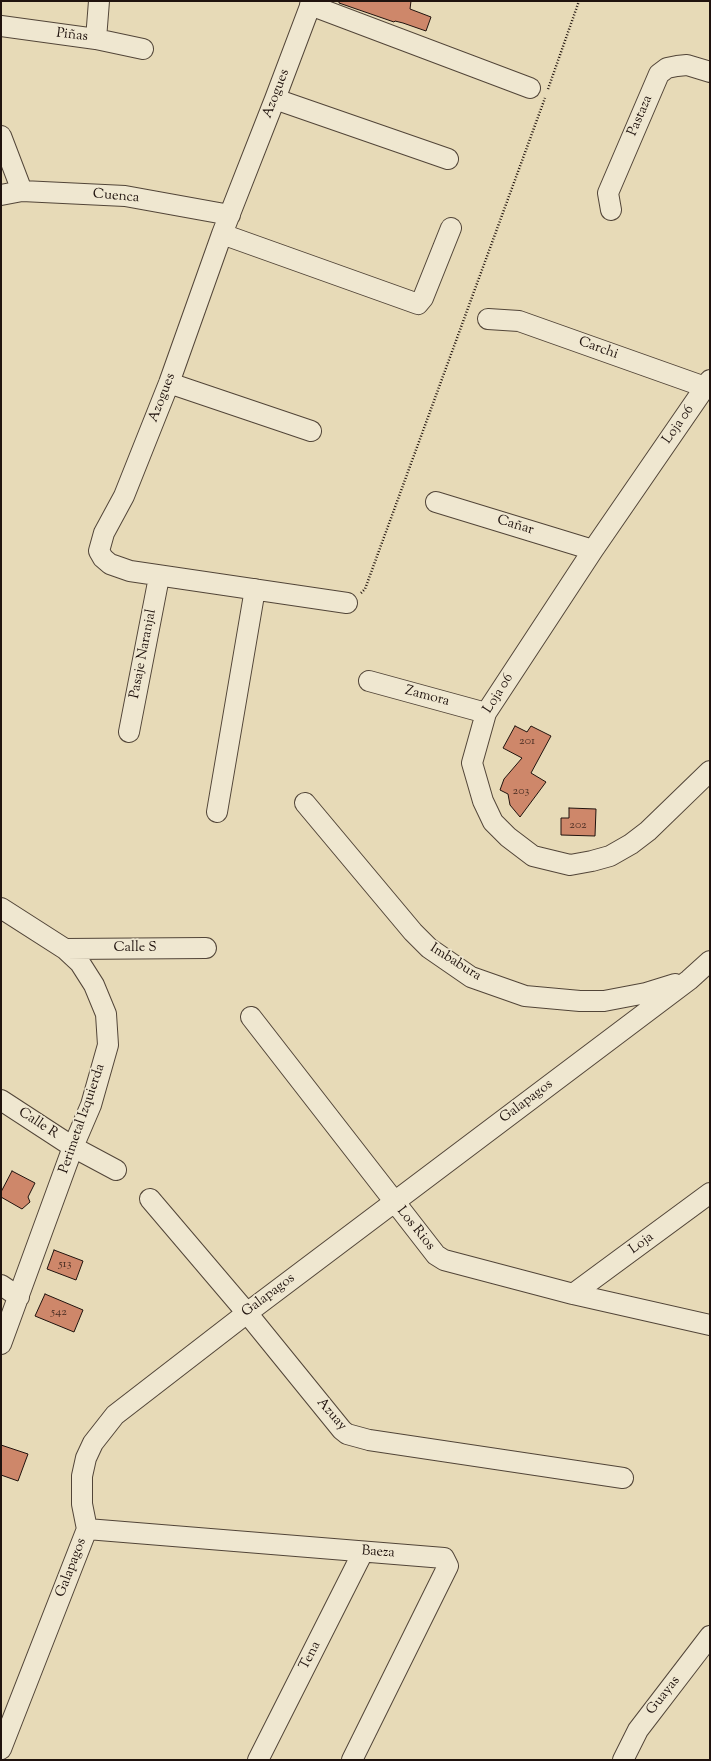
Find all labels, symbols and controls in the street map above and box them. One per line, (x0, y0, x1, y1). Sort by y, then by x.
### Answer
street label: Piñas (55, 26, 89, 46)
street label: Azogues (260, 67, 294, 121)
street label: Pastaza (625, 93, 657, 139)
street label: Cuenca (92, 187, 140, 207)
street label: Carchi (576, 334, 620, 364)
street label: Azogues (146, 371, 180, 425)
street label: Loja 06 (660, 402, 698, 448)
street label: Cañar (495, 513, 535, 539)
street label: Pasaje Naranjal (127, 608, 161, 700)
street label: Loja 06 (480, 671, 518, 717)
street label: Zamora (403, 683, 451, 711)
house number: 201 (519, 735, 535, 749)
house number: 203 (513, 785, 529, 799)
house number: 202 (569, 819, 587, 833)
street label: Calle S (113, 941, 157, 957)
street label: Imbabura (426, 941, 484, 985)
street label: Perimetal Izquierda (56, 1062, 110, 1176)
street label: Galapagos (497, 1077, 557, 1127)
street label: Calle R (15, 1105, 61, 1143)
street label: Los Rios (392, 1204, 438, 1254)
street label: Loja (626, 1229, 658, 1259)
house number: 513 (58, 1258, 72, 1272)
street label: Galapagos (239, 1271, 299, 1321)
house number: 542 (51, 1306, 67, 1320)
street label: Azuay (312, 1395, 350, 1435)
street label: Galapagos (53, 1536, 91, 1600)
street label: Baeza (361, 1543, 395, 1563)
street label: Tena (297, 1639, 325, 1673)
street label: Guayas (644, 1673, 684, 1719)

